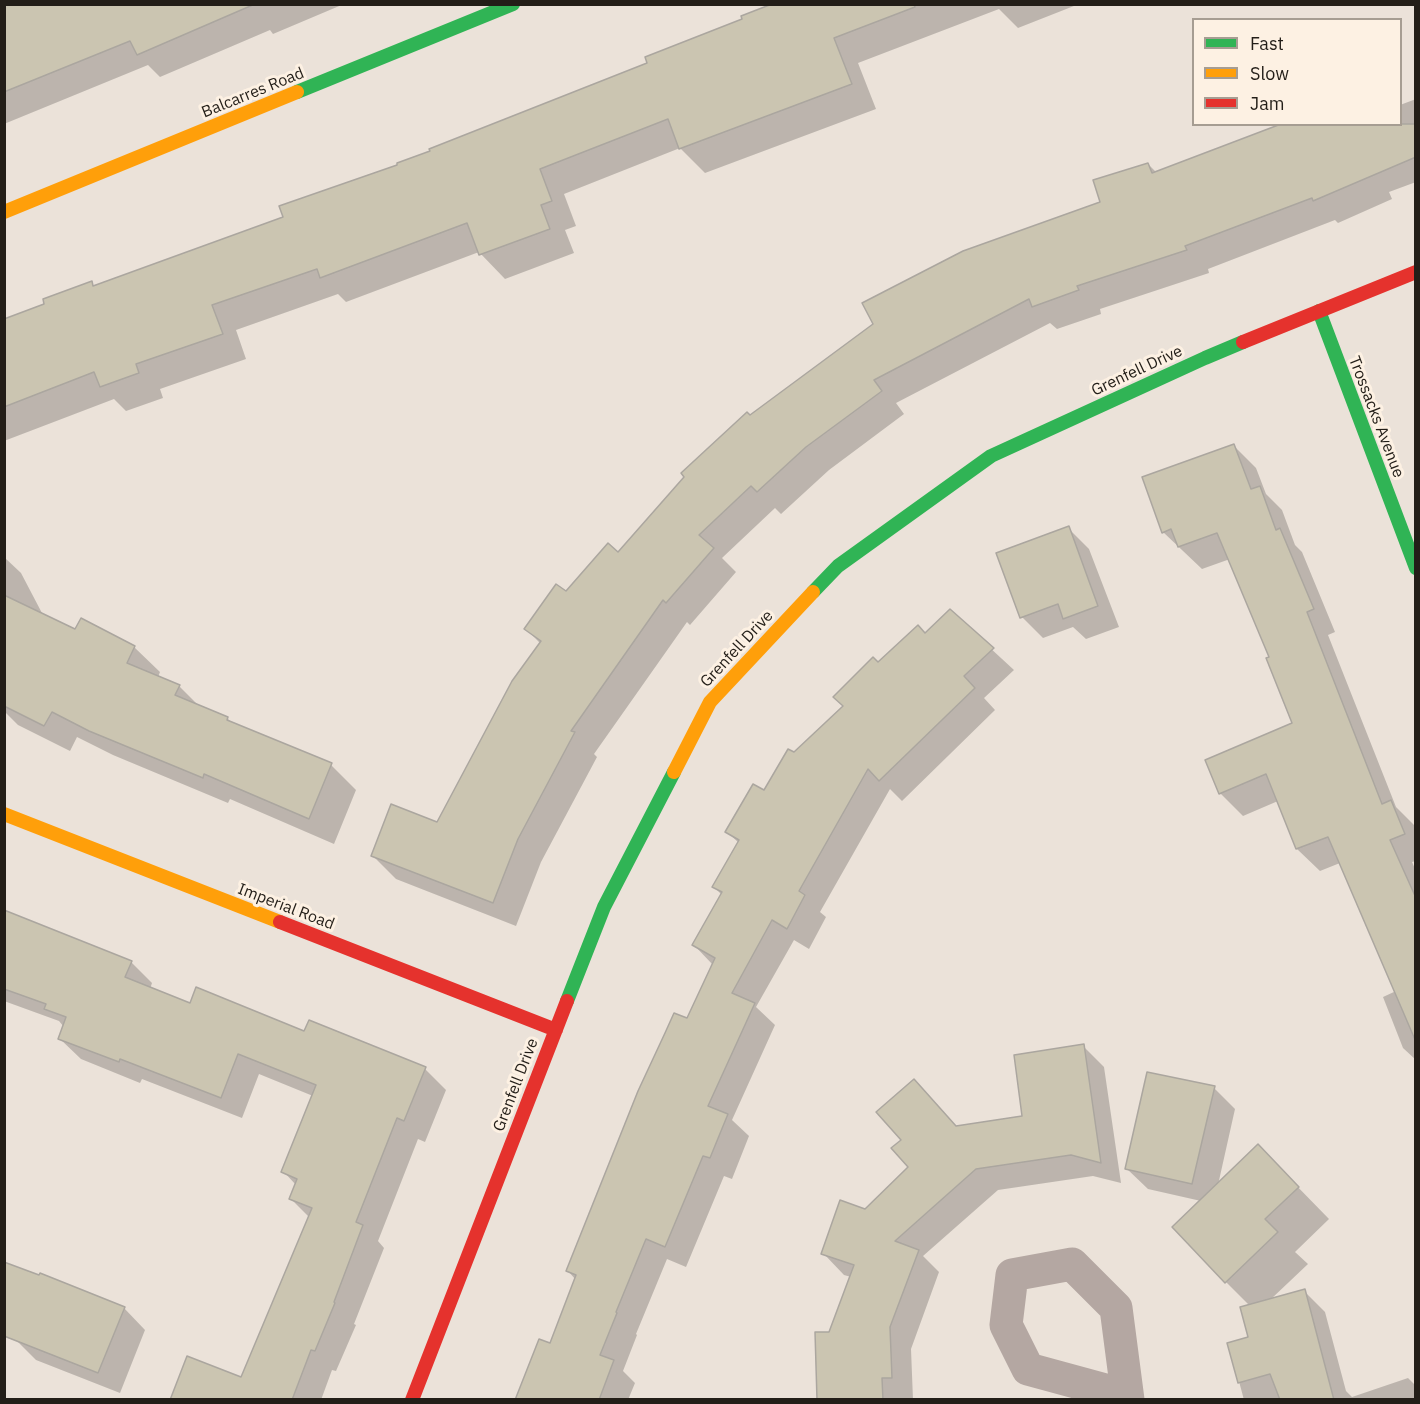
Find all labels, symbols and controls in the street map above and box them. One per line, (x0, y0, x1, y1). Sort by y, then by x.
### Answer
legend (1192, 18, 1402, 126)
text: Fast (1250, 32, 1284, 55)
text: Slow (1250, 62, 1289, 85)
street label: Balcarres Road (199, 64, 307, 122)
text: Jam (1250, 92, 1285, 115)
street label: Grenfell Drive (1088, 342, 1186, 400)
street label: Trossacks Avenue (1344, 354, 1408, 480)
street label: Grenfell Drive (696, 607, 778, 691)
street label: Imperial Road (235, 880, 337, 934)
street label: Grenfell Drive (489, 1036, 543, 1134)

